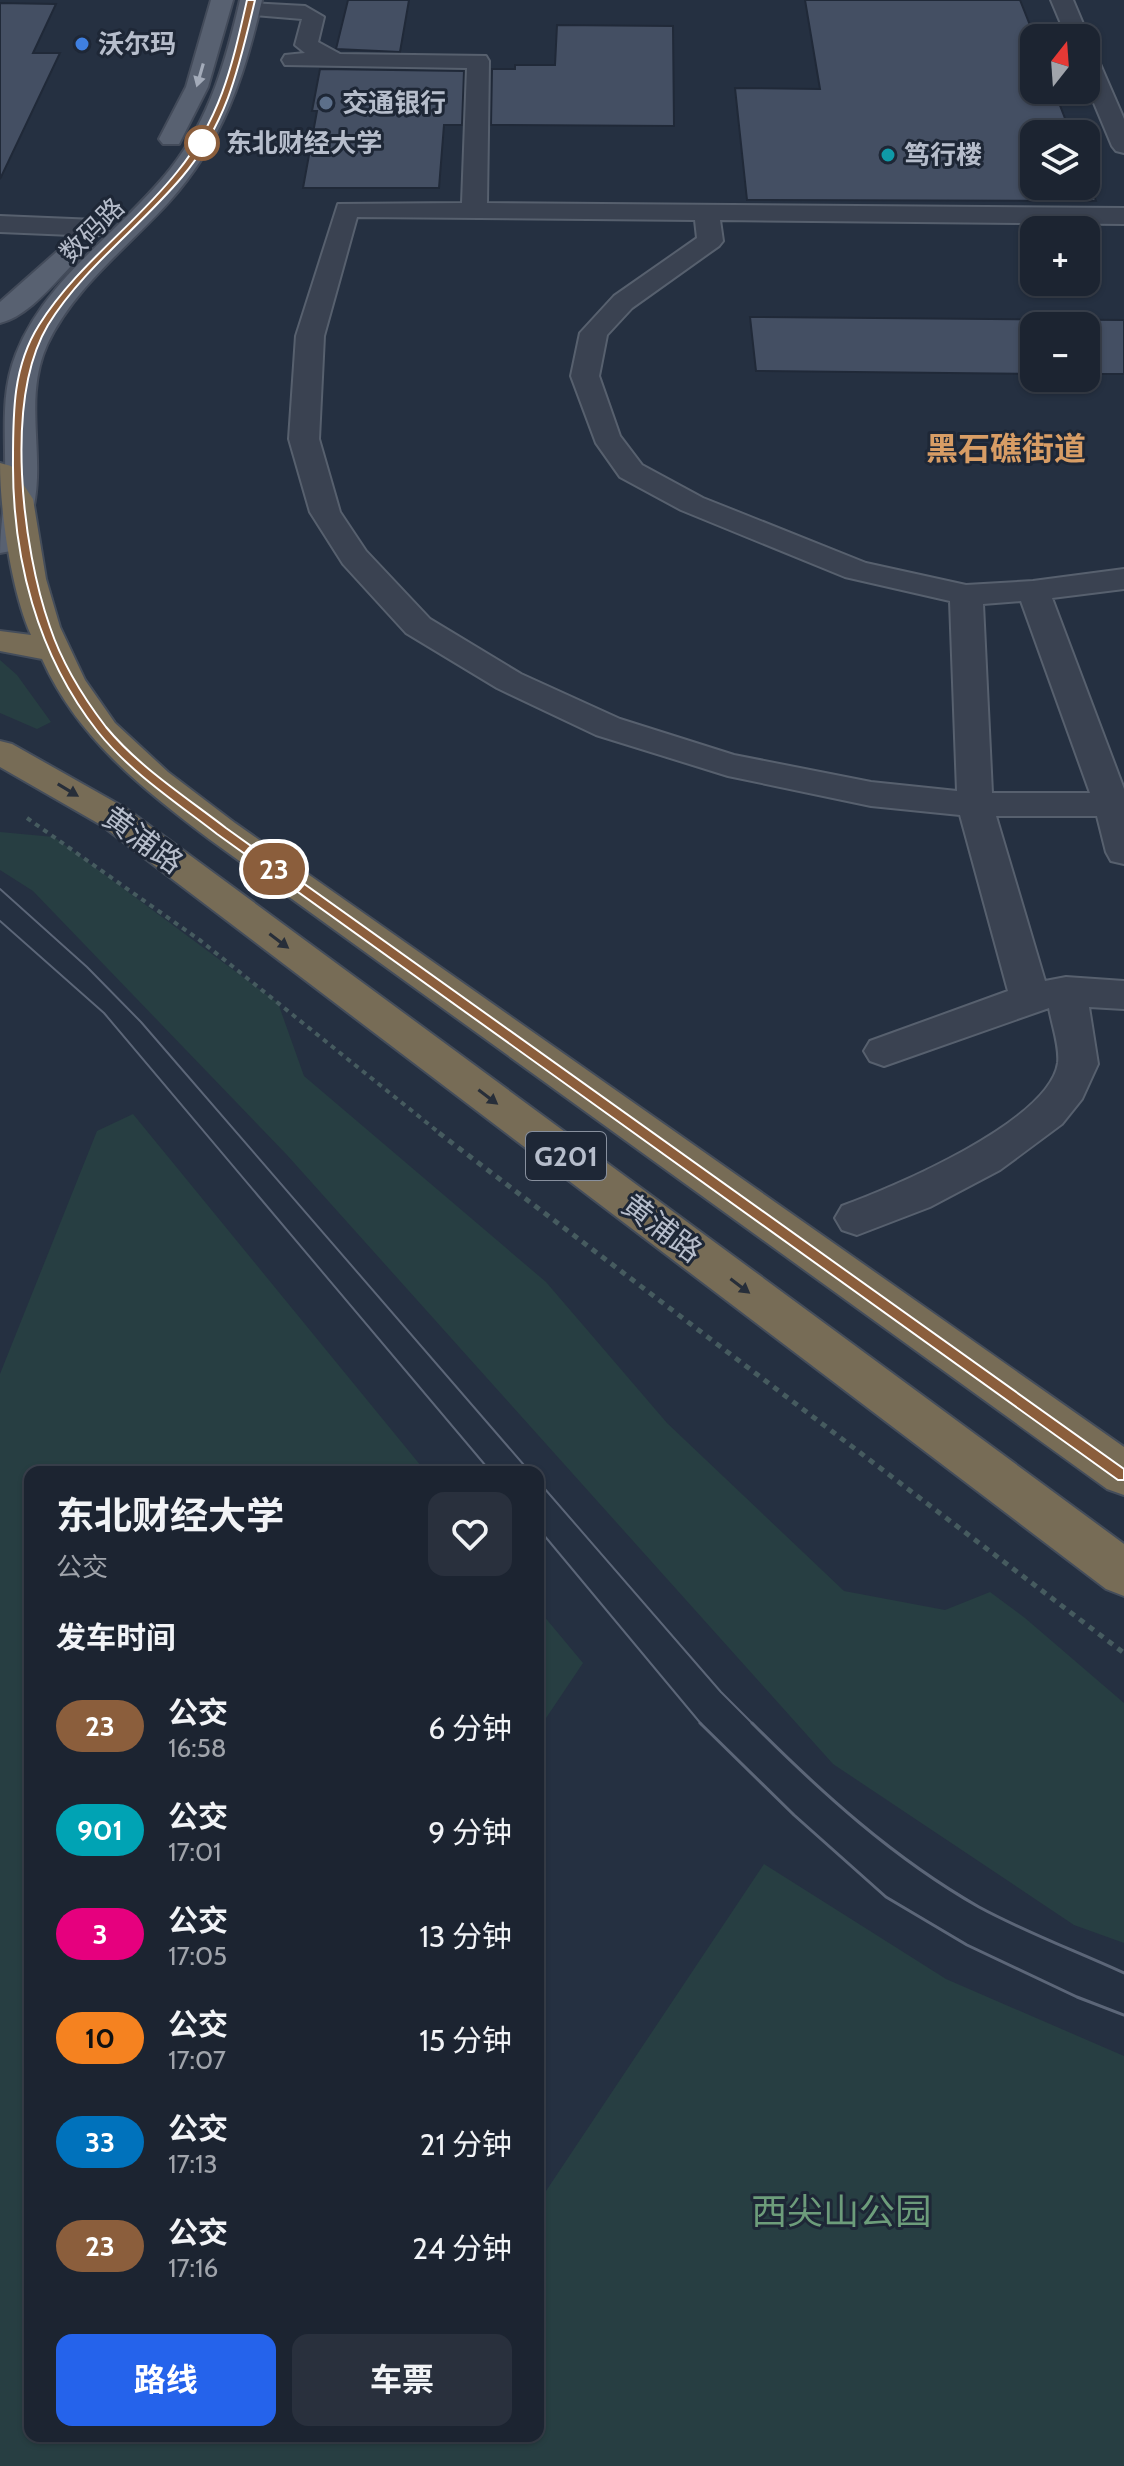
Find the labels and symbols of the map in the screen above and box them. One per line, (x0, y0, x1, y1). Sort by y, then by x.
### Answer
north arrow (1020, 24, 1100, 104)
place label: 沃尔玛 (98, 28, 176, 60)
marker: 沃尔玛 (73, 35, 91, 53)
one-way arrow (193, 63, 206, 87)
place label: 交通银行 (342, 87, 446, 119)
marker: 交通银行 (317, 94, 335, 112)
marker: 东北财经大学 (185, 126, 219, 160)
place label: 东北财经大学 (226, 127, 382, 159)
place label: 笃行楼 (904, 139, 982, 171)
marker: 笃行楼 (879, 146, 897, 164)
street label: 数码路 (53, 191, 131, 269)
district label: 黑石礁街道 (926, 429, 1086, 468)
one-way arrow (57, 782, 79, 796)
street label: 黄浦路 (96, 799, 190, 881)
line badge: 23 (238, 843, 310, 895)
one-way arrow (269, 933, 290, 949)
one-way arrow (477, 1089, 498, 1104)
road number: G201 (526, 1132, 606, 1180)
street label: 黄浦路 (615, 1186, 709, 1270)
one-way arrow (730, 1278, 751, 1294)
park label: 西尖山公园 (751, 2189, 931, 2233)

